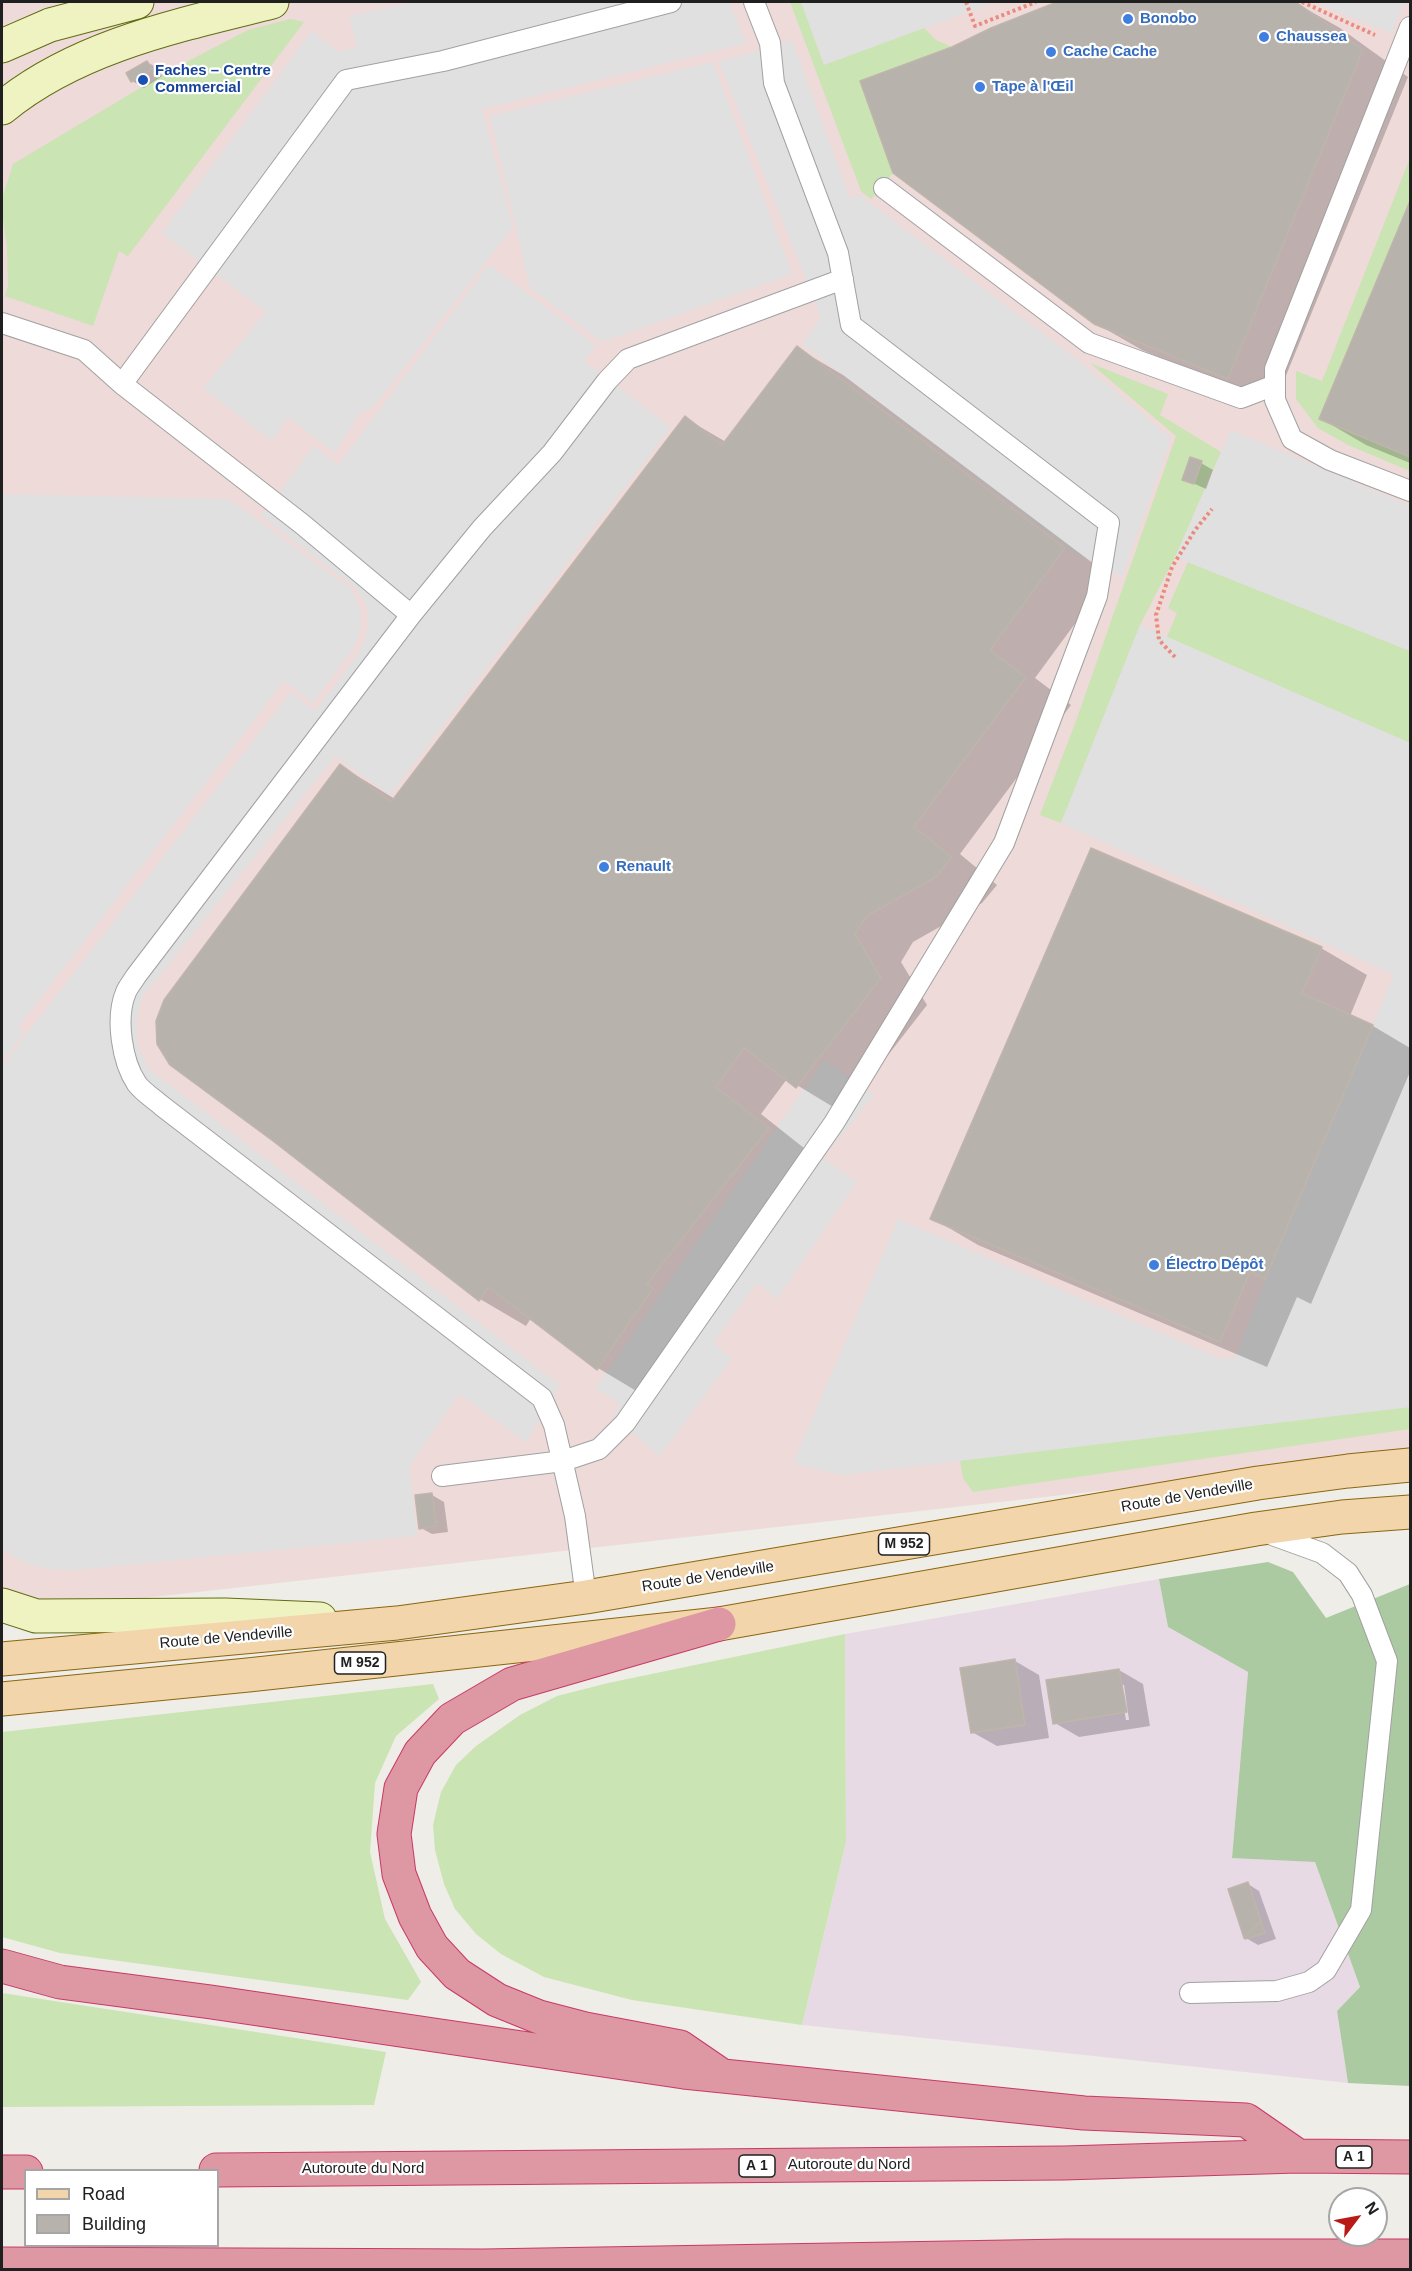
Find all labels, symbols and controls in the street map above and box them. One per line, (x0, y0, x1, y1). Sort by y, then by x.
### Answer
place label: Bonobo (1140, 10, 1197, 28)
marker: Bonobo (1121, 12, 1135, 26)
place label: Chaussea (1276, 28, 1347, 46)
marker: Chaussea (1257, 30, 1271, 44)
place label: Cache Cache (1063, 43, 1157, 61)
marker: Cache Cache (1044, 45, 1058, 59)
place label: Faches – Centre Commercial (155, 62, 271, 97)
marker: Faches – Centre Commercial (136, 73, 150, 87)
place label: Tape à l'Œil (992, 78, 1074, 96)
marker: Tape à l'Œil (973, 80, 987, 94)
place label: Renault (616, 858, 671, 876)
marker: Renault (597, 860, 611, 874)
place label: Électro Dépôt (1166, 1256, 1264, 1274)
marker: Électro Dépôt (1147, 1258, 1161, 1272)
street label: Route de Vendeville (1120, 1476, 1254, 1516)
road number: M 952 (878, 1533, 930, 1555)
street label: Route de Vendeville (641, 1558, 775, 1596)
street label: Route de Vendeville (159, 1623, 293, 1653)
road number: M 952 (334, 1652, 386, 1674)
road number: A 1 (1336, 2146, 1372, 2168)
road number: A 1 (739, 2155, 775, 2177)
street label: Autoroute du Nord (788, 2156, 910, 2174)
street label: Autoroute du Nord (302, 2160, 424, 2178)
legend (24, 2169, 219, 2247)
text: Road (82, 2184, 125, 2204)
north arrow (1328, 2187, 1388, 2247)
text: N (1362, 2199, 1382, 2218)
text: Building (82, 2214, 146, 2234)

